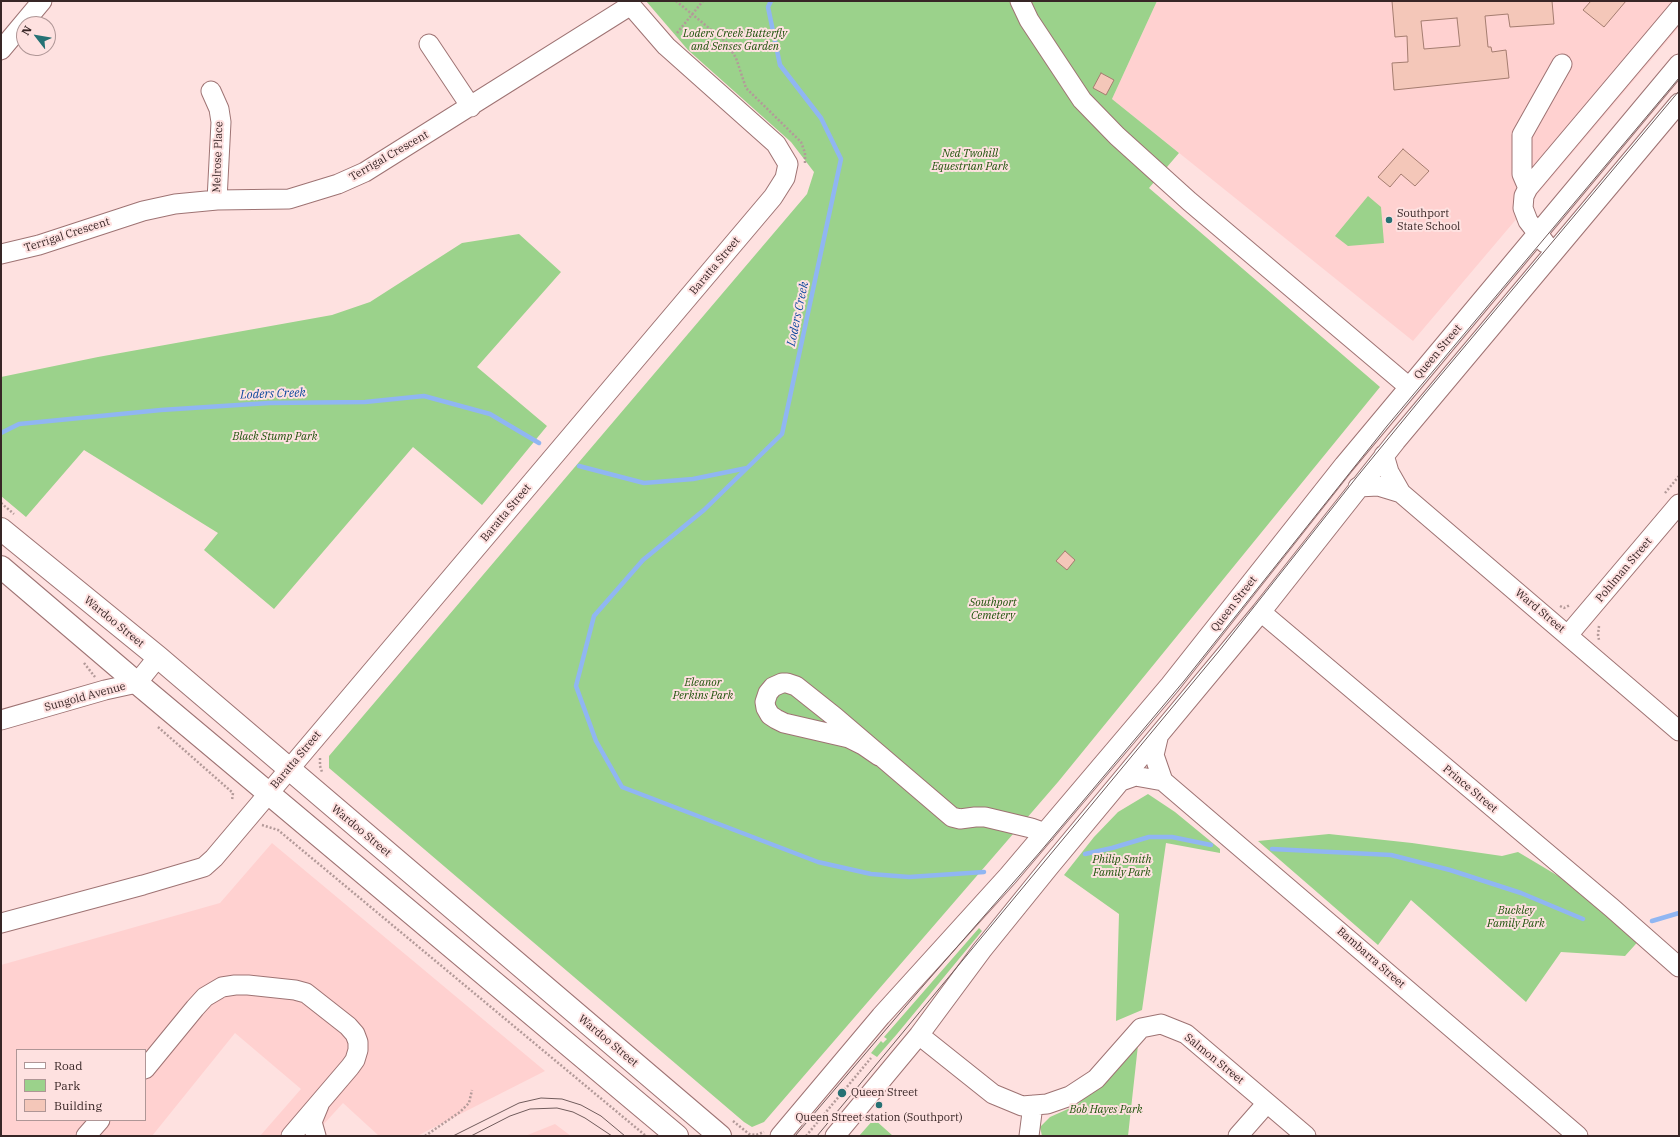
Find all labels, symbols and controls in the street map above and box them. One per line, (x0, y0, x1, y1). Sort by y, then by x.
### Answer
north arrow (16, 16, 56, 56)
text: N (18, 23, 35, 38)
park label: Loders Creek Butterfly and Senses Garden (683, 27, 787, 53)
street label: Melrose Place (210, 121, 226, 193)
street label: Terrigal Crescent (347, 128, 431, 184)
park label: Ned Twohill Equestrian Park (932, 147, 1008, 173)
place label: Southport State School (1397, 207, 1460, 233)
street label: Terrigal Crescent (23, 215, 111, 255)
marker: Southport State School (1384, 215, 1394, 225)
street label: Baratta Street (687, 234, 743, 298)
water label: Loders Creek (784, 280, 812, 348)
street label: Queen Street (1411, 322, 1465, 382)
water label: Loders Creek (240, 386, 306, 402)
park label: Black Stump Park (232, 430, 318, 444)
street label: Baratta Street (478, 481, 534, 545)
street label: Pohlman Street (1593, 535, 1655, 605)
street label: Queen Street (1208, 574, 1260, 634)
street label: Ward Street (1512, 586, 1568, 636)
street label: Wardoo Street (81, 594, 147, 650)
park label: Southport Cemetery (969, 596, 1017, 622)
park label: Eleanor Perkins Park (673, 676, 733, 702)
street label: Sungold Avenue (43, 680, 127, 714)
street label: Baratta Street (268, 728, 324, 792)
street label: Prince Street (1440, 762, 1500, 816)
street label: Wardoo Street (329, 802, 393, 860)
park label: Philip Smith Family Park (1093, 853, 1151, 879)
park label: Buckley Family Park (1487, 904, 1545, 930)
street label: Bambarra Street (1334, 925, 1408, 991)
street label: Wardoo Street (576, 1012, 640, 1070)
street label: Salmon Street (1182, 1031, 1246, 1087)
legend (16, 1049, 146, 1121)
text: Road (54, 1058, 83, 1073)
text: Park (54, 1078, 80, 1093)
place label: Queen Street (851, 1086, 918, 1100)
marker: Queen Street (836, 1087, 848, 1099)
text: Building (54, 1098, 102, 1113)
marker: Queen Street station (Southport) (874, 1100, 884, 1110)
park label: Bob Hayes Park (1069, 1103, 1143, 1117)
place label: Queen Street station (Southport) (795, 1111, 963, 1125)

